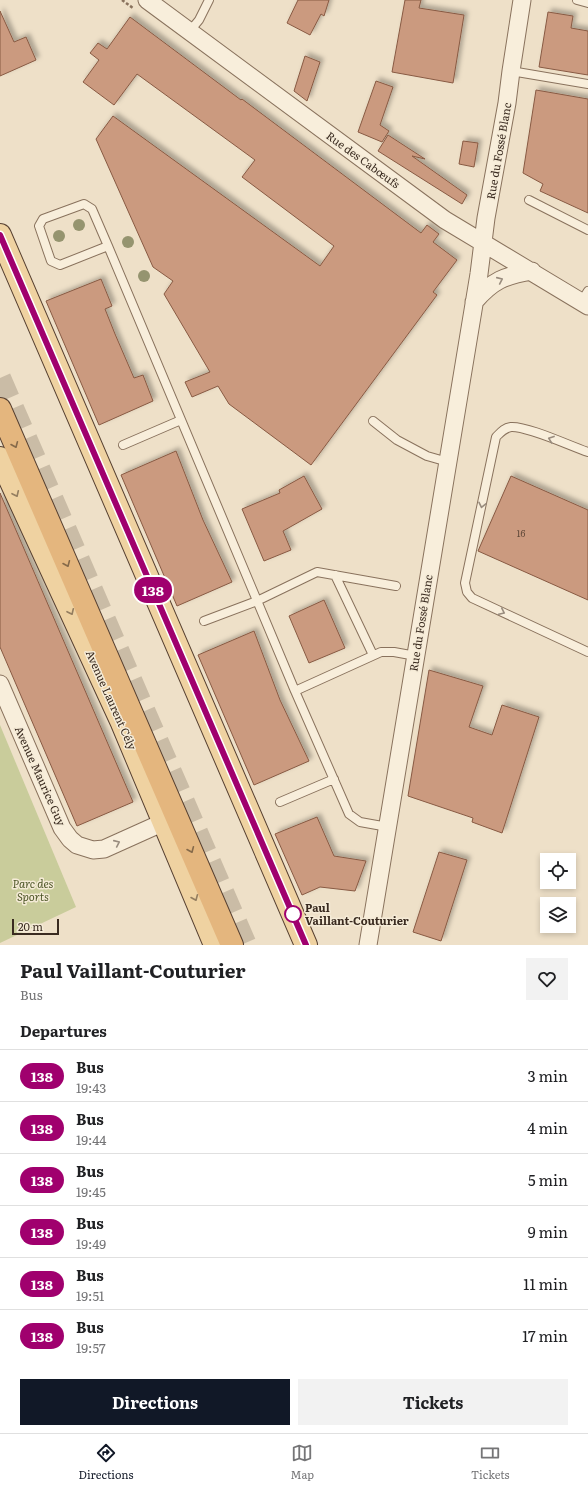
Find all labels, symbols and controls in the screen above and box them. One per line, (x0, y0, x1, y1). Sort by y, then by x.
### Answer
street label: Rue du Fossé Blanc (482, 101, 514, 200)
street label: Rue des Cabœufs (323, 127, 404, 191)
one-way arrow (495, 277, 503, 285)
one-way arrow (548, 435, 555, 443)
one-way arrow (11, 441, 19, 448)
one-way arrow (11, 489, 19, 497)
one-way arrow (478, 501, 486, 508)
house number: 16 (517, 526, 525, 540)
one-way arrow (62, 559, 70, 567)
street label: Rue du Fossé Blanc (404, 573, 436, 673)
line badge: 138 (130, 577, 176, 603)
text: 138 (142, 580, 164, 600)
one-way arrow (66, 607, 74, 615)
one-way arrow (497, 607, 505, 615)
street label: Avenue Laurent Cély (83, 647, 141, 753)
street label: Avenue Maurice Guy (12, 723, 70, 829)
one-way arrow (113, 840, 120, 848)
one-way arrow (186, 846, 194, 854)
map controls (540, 853, 576, 933)
button: locate (540, 853, 576, 889)
park label: Parc des Sports (13, 875, 54, 904)
one-way arrow (191, 894, 199, 901)
button: layers (540, 897, 576, 933)
place label: Paul Vaillant-Couturier (305, 899, 409, 928)
marker: Paul Vaillant-Couturier (284, 905, 302, 923)
scale bar (12, 917, 59, 936)
text: 20 m (18, 918, 43, 934)
text: Paul Vaillant-Couturier (20, 956, 246, 984)
button: heart (526, 958, 568, 1000)
text: Bus (20, 985, 43, 1004)
text: Departures (20, 1019, 107, 1042)
text: Bus (76, 1055, 104, 1078)
text: 3 min (527, 1064, 568, 1087)
text: 138 (31, 1066, 53, 1086)
text: 19:43 (76, 1078, 106, 1097)
text: Bus (76, 1107, 104, 1130)
text: 4 min (527, 1116, 568, 1139)
text: 138 (31, 1118, 53, 1138)
text: 19:44 (76, 1130, 107, 1149)
text: Bus (76, 1159, 104, 1182)
text: 5 min (528, 1168, 568, 1191)
text: 138 (31, 1170, 53, 1190)
text: 19:45 (76, 1182, 106, 1201)
text: Bus (76, 1211, 104, 1234)
text: 9 min (528, 1220, 568, 1243)
text: 138 (31, 1222, 53, 1242)
text: 19:49 (76, 1234, 106, 1253)
text: Bus (76, 1263, 104, 1286)
text: 11 min (523, 1272, 568, 1295)
text: 138 (31, 1274, 53, 1294)
text: 19:51 (76, 1286, 104, 1305)
text: Bus (76, 1315, 104, 1338)
text: 17 min (522, 1324, 568, 1347)
text: 138 (31, 1326, 53, 1346)
text: 19:57 (76, 1338, 106, 1357)
button: Directions (20, 1379, 290, 1425)
button: Tickets (298, 1379, 568, 1425)
tab: Directions (79, 1442, 134, 1482)
tab: Map (291, 1442, 314, 1482)
tab: Tickets (471, 1442, 509, 1482)

